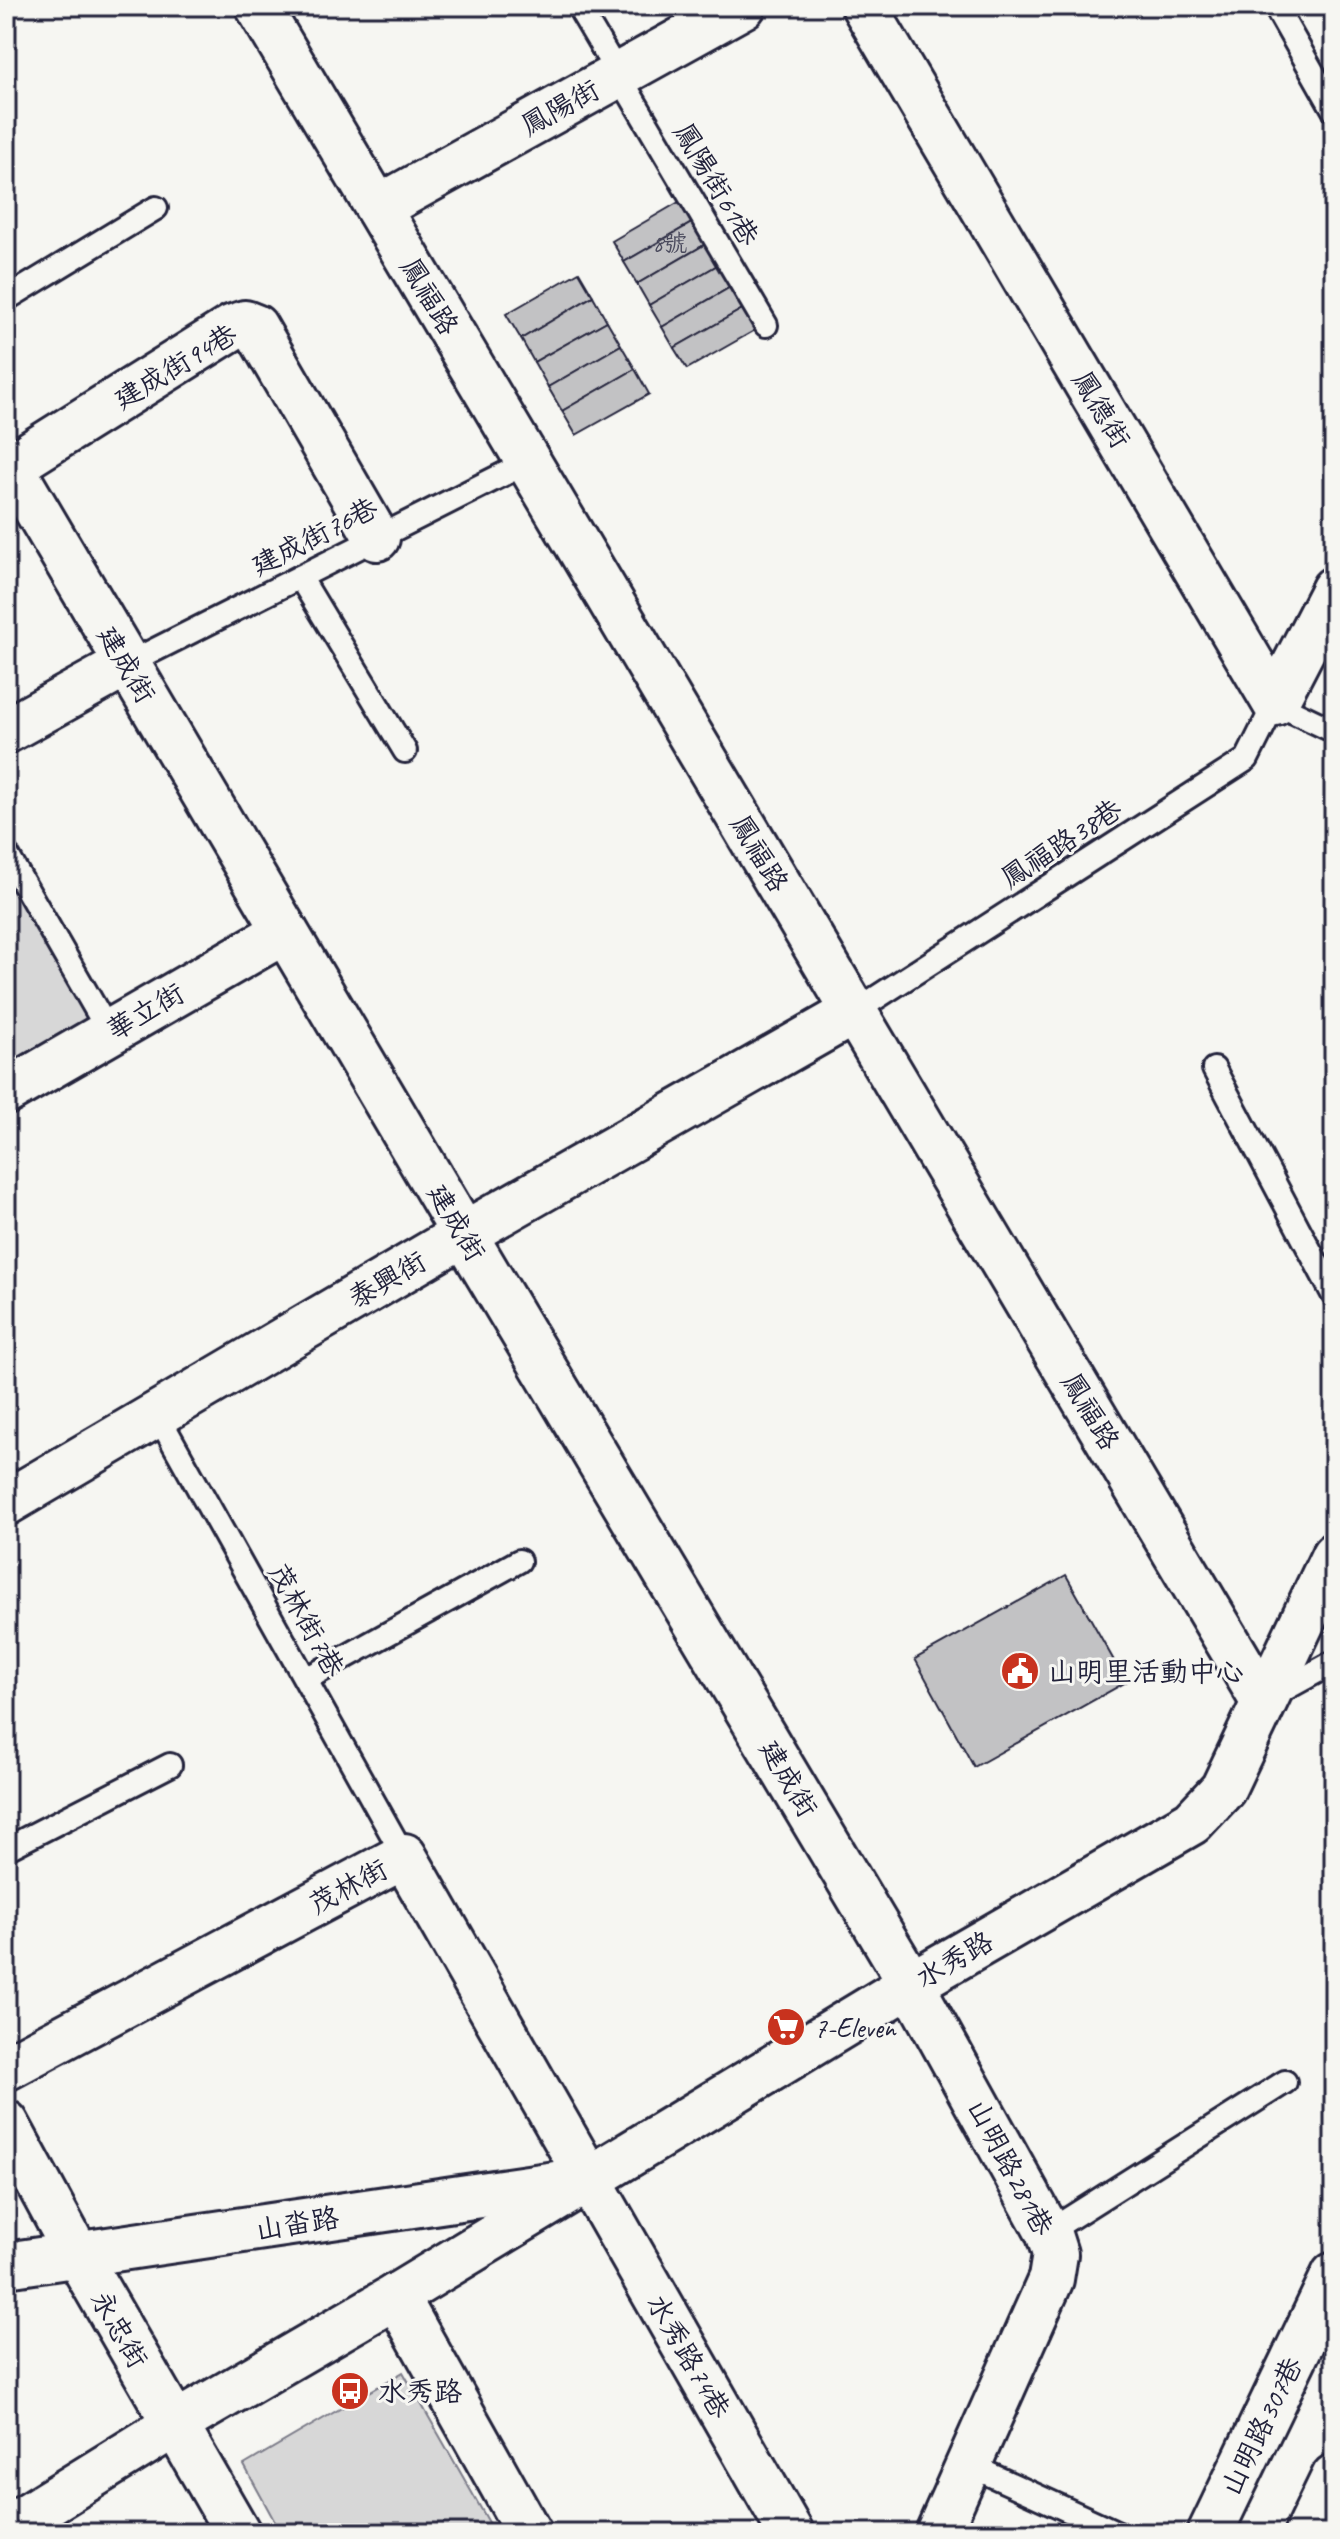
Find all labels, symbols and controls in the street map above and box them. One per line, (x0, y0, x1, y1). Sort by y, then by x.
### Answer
street label: 鳳陽街 (515, 72, 605, 143)
street label: 鳳陽街61巷 (666, 116, 767, 253)
house number: 8號 (653, 228, 687, 258)
street label: 鳳福路 (393, 251, 466, 341)
street label: 建成街94巷 (107, 316, 244, 417)
street label: 鳳德街 (1065, 364, 1138, 454)
street label: 建成街76巷 (245, 489, 384, 583)
street label: 建成街 (90, 619, 163, 709)
street label: 鳳福路38巷 (994, 791, 1129, 895)
street label: 鳳福路 (723, 808, 796, 898)
street label: 華立街 (100, 975, 190, 1048)
street label: 建成街 (420, 1177, 493, 1267)
street label: 泰興街 (342, 1243, 432, 1316)
street label: 鳳福路 (1054, 1366, 1127, 1456)
street label: 茂林街7巷 (261, 1557, 353, 1684)
public building icon: 山明里活動中心 (999, 1650, 1041, 1692)
place label: 山明里活動中心 (1048, 1654, 1244, 1689)
street label: 建成街 (752, 1733, 825, 1823)
street label: 茂林街 (303, 1851, 394, 1922)
street label: 水秀路 (909, 1923, 999, 1996)
supermarket icon: 7-Eleven (765, 2006, 807, 2048)
place label: 7-Eleven (814, 2010, 897, 2045)
street label: 山明路281巷 (960, 2093, 1062, 2242)
street label: 山畓路 (253, 2200, 341, 2247)
street label: 永忠街 (83, 2284, 156, 2374)
street label: 水秀路74巷 (639, 2288, 739, 2425)
street label: 山明路307巷 (1213, 2350, 1310, 2501)
bus stop icon: 水秀路 (329, 2370, 371, 2412)
place label: 水秀路 (378, 2374, 462, 2409)

